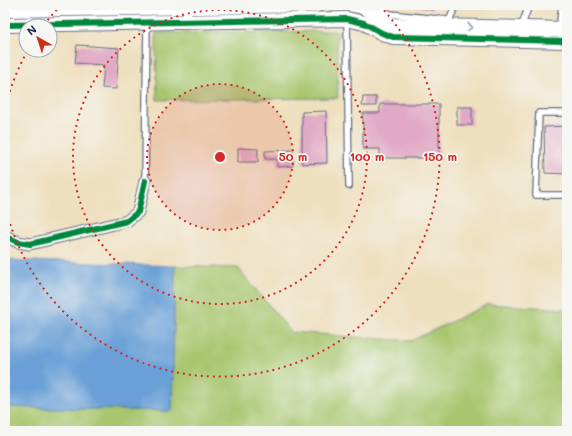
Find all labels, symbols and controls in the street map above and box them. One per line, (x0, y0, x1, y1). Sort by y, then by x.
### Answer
north arrow (18, 18, 58, 58)
text: N (23, 21, 39, 38)
one-way arrow (467, 23, 473, 31)
text: 50 m (279, 148, 307, 164)
text: 100 m (350, 148, 384, 164)
text: 150 m (423, 148, 457, 164)
centre of rings (213, 150, 227, 164)

